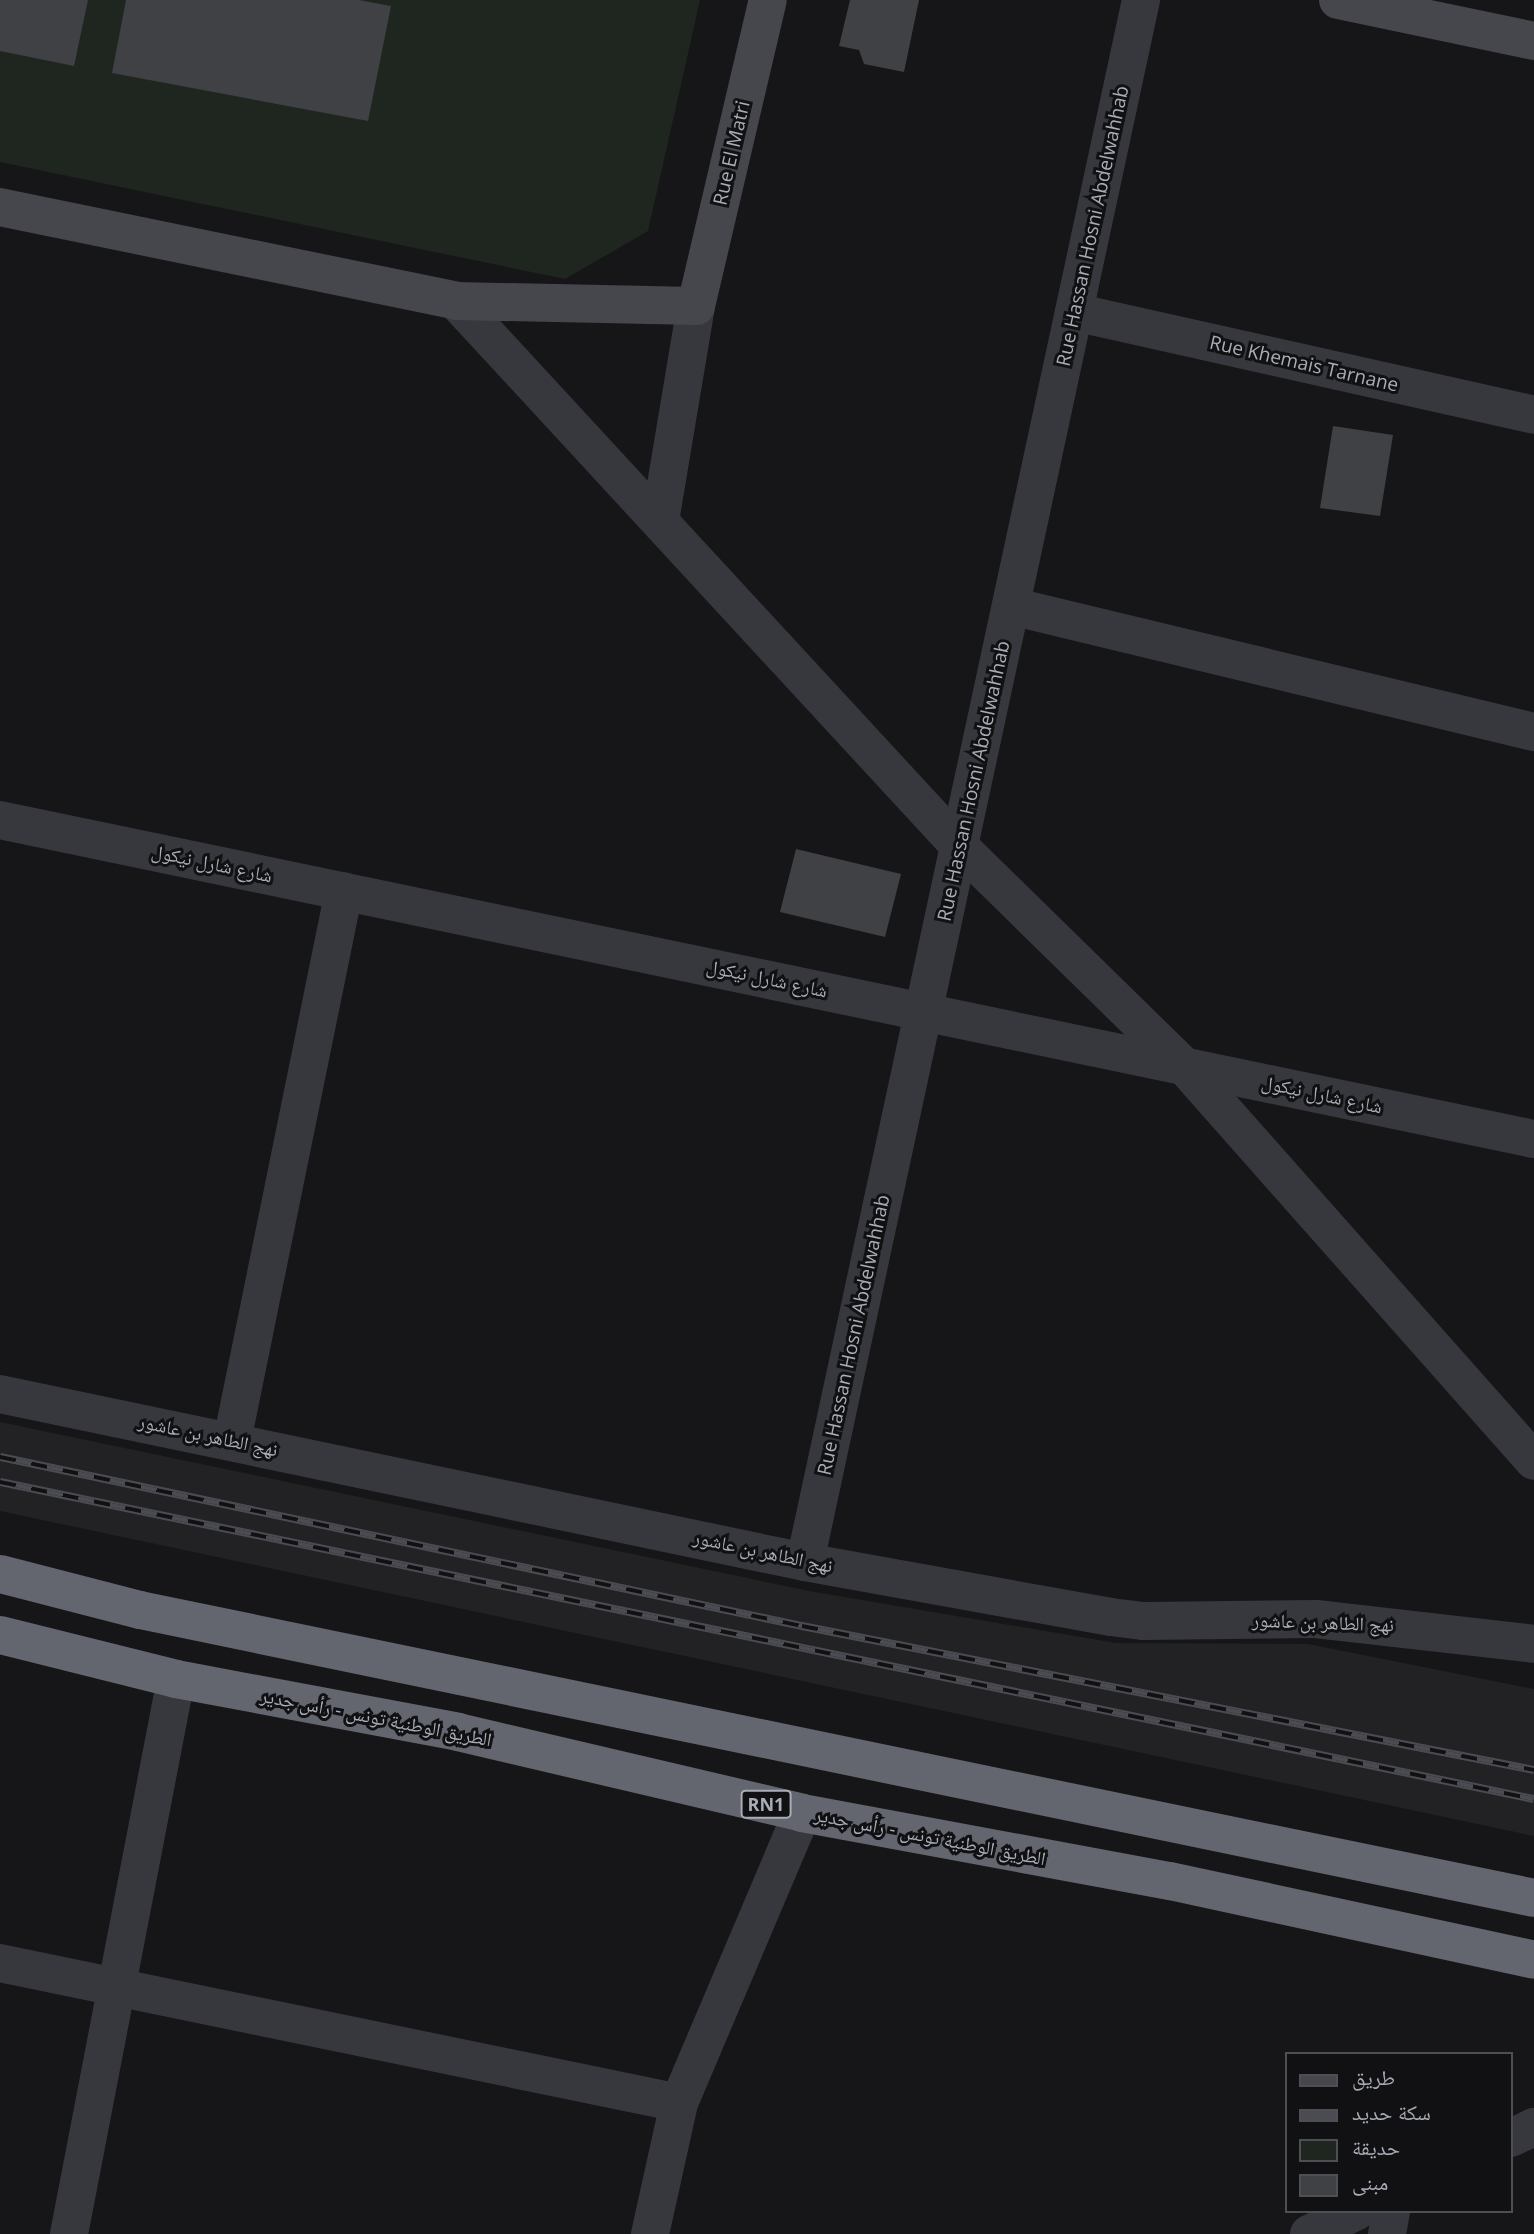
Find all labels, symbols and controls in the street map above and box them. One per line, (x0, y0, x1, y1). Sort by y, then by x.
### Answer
street label: Rue Hassan Hosni Abdelwahhab (1052, 84, 1134, 368)
street label: Rue El Matri (709, 99, 755, 207)
street label: Rue Khemais Tarnane (1207, 331, 1401, 397)
street label: Rue Hassan Hosni Abdelwahhab (933, 639, 1015, 923)
street label: شارع شارل نيكول (150, 840, 274, 888)
street label: شارع شارل نيكول (705, 955, 829, 1003)
street label: شارع شارل نيكول (1260, 1071, 1384, 1119)
street label: Rue Hassan Hosni Abdelwahhab (813, 1193, 895, 1477)
street label: نهج الطاهر بن عاشور (136, 1410, 280, 1462)
street label: نهج الطاهر بن عاشور (691, 1526, 835, 1578)
street label: نهج الطاهر بن عاشور (1252, 1609, 1394, 1637)
street label: الطريق الوطنية تونس - رأس جدير (258, 1684, 494, 1752)
road number: RN1 (740, 1790, 792, 1818)
street label: الطريق الوطنية تونس - رأس جدير (812, 1803, 1048, 1871)
legend (1286, 2052, 1513, 2213)
text: طريق (1352, 2063, 1395, 2091)
text: سكة حديد (1352, 2098, 1431, 2126)
text: حديقة (1352, 2133, 1400, 2161)
text: مبنى (1352, 2168, 1388, 2196)

